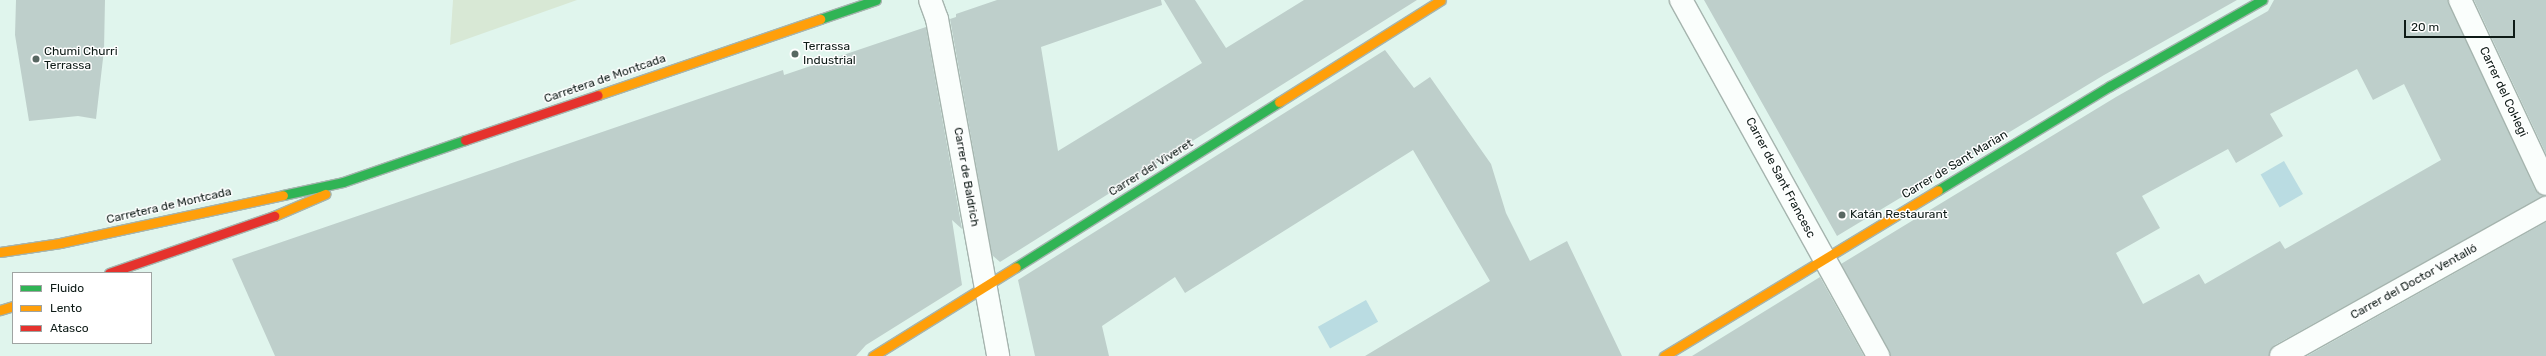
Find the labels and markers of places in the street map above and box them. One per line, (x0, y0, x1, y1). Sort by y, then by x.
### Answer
place label: Terrassa Industrial (803, 40, 856, 68)
place label: Chumi Churri Terrassa (44, 45, 118, 73)
marker: Terrassa Industrial (790, 49, 800, 59)
marker: Chumi Churri Terrassa (31, 54, 41, 64)
place label: Katán Restaurant (1850, 208, 1947, 222)
marker: Katán Restaurant (1837, 210, 1847, 220)

